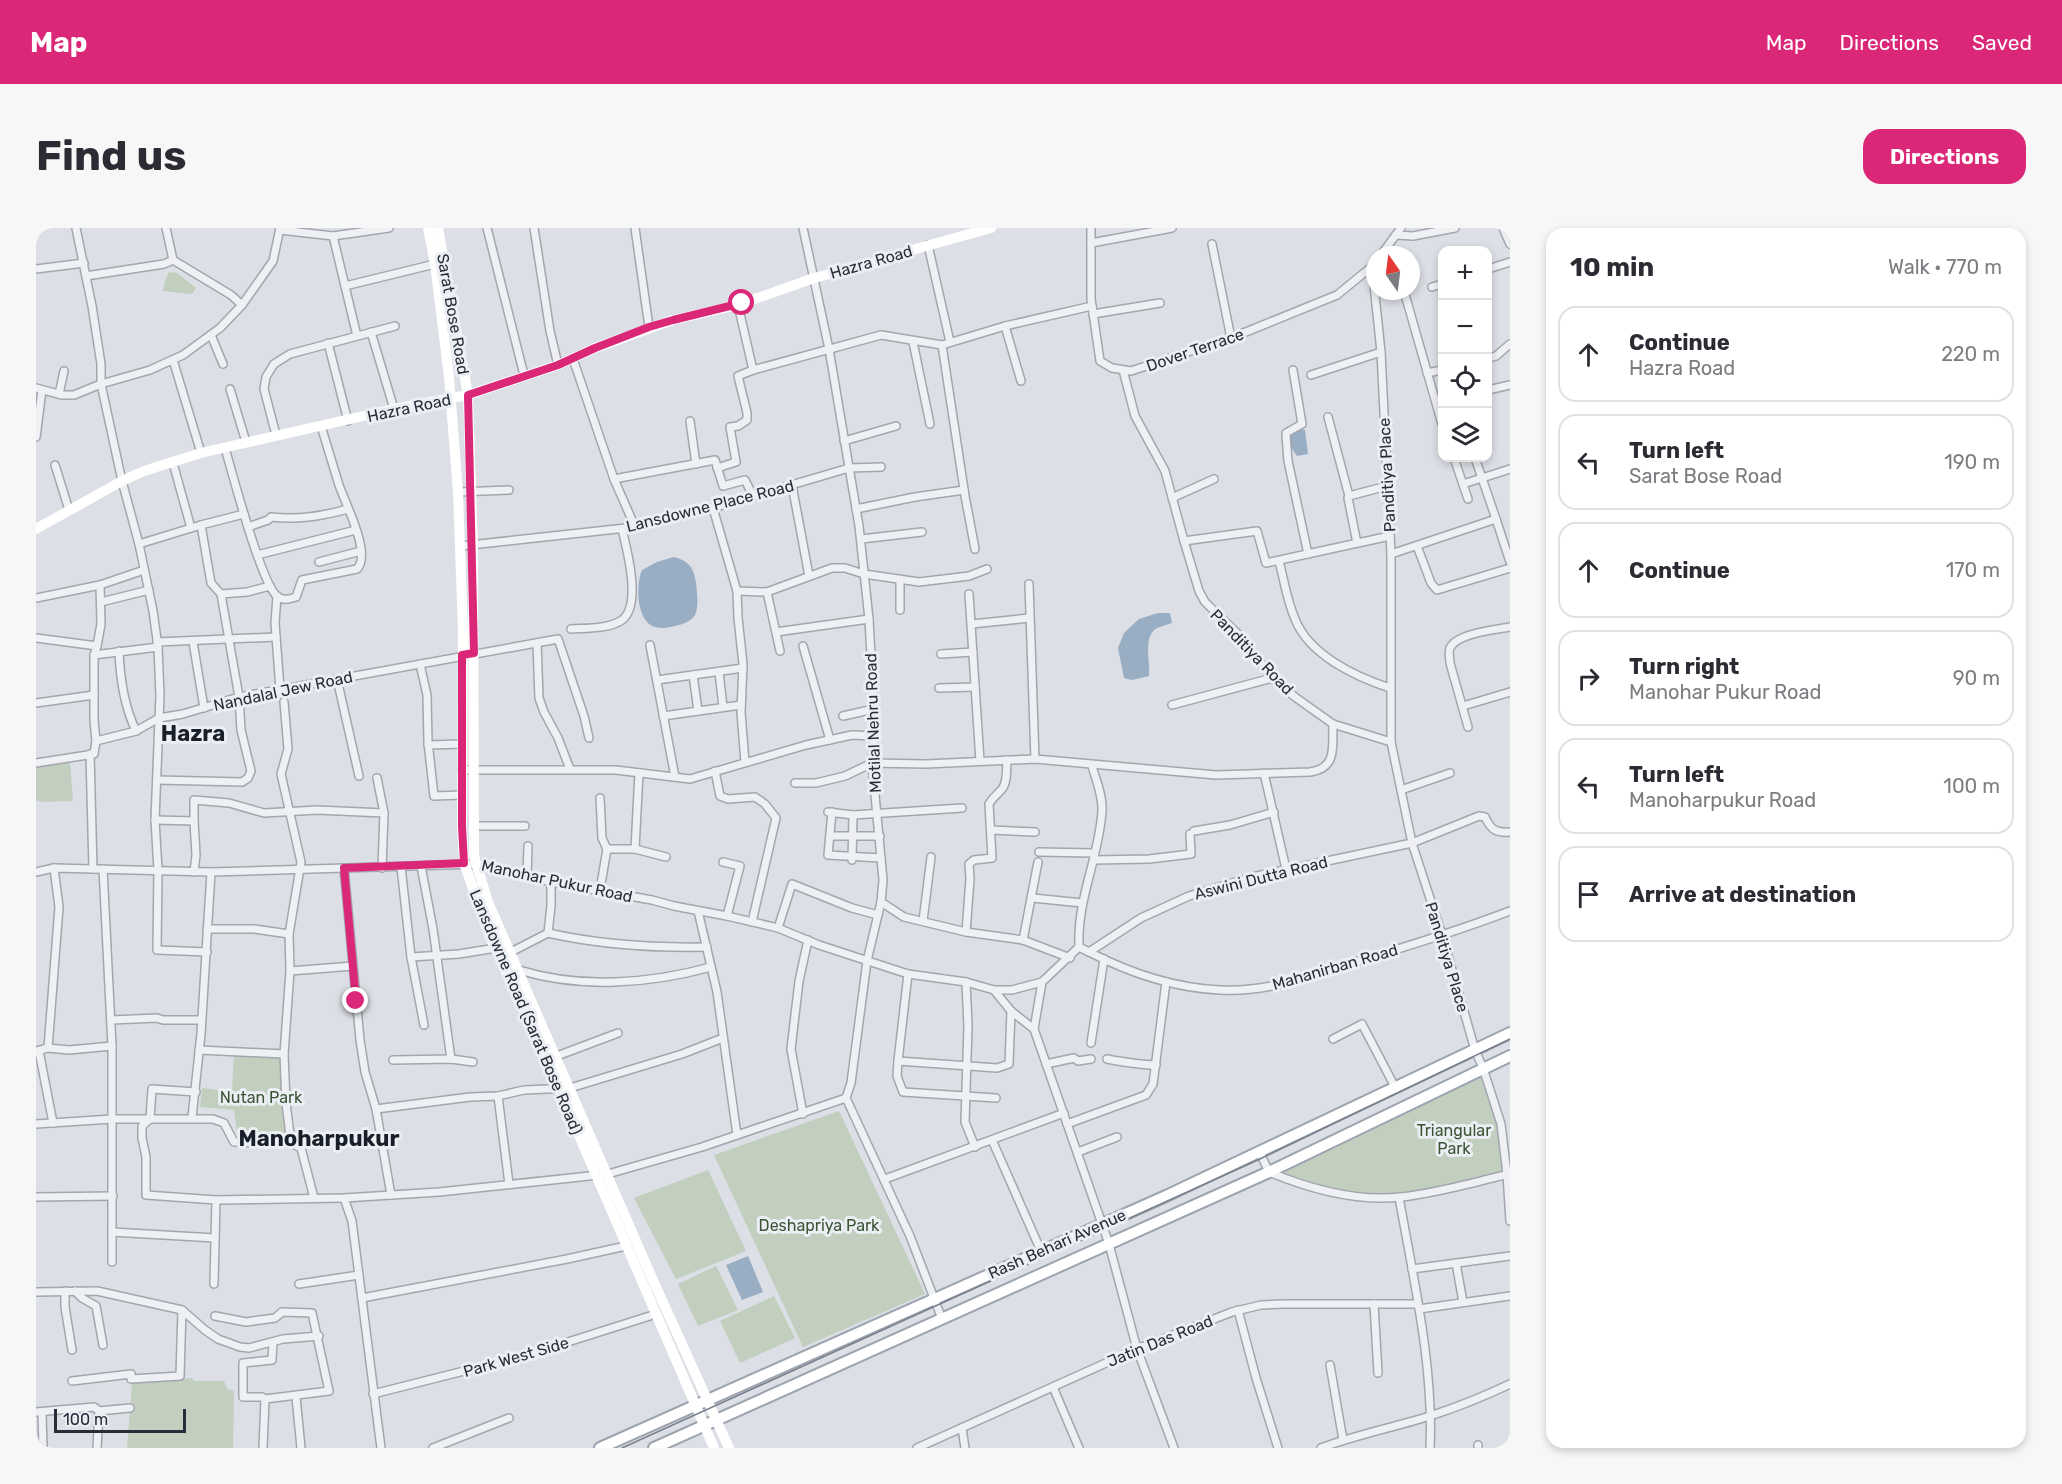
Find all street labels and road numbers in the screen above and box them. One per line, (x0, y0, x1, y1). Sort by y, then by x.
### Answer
street label: Hazra Road (828, 241, 914, 283)
street label: Sarat Bose Road (433, 252, 473, 376)
street label: Dover Terrace (1144, 324, 1246, 376)
street label: Hazra Road (365, 390, 453, 426)
street label: Panditiya Place (1375, 417, 1399, 533)
street label: Lansdowne Place Road (624, 476, 796, 536)
street label: Panditiya Road (1206, 605, 1298, 699)
street label: Motilal Nehru Road (861, 653, 885, 793)
street label: Nandalal Jew Road (212, 667, 354, 715)
street label: Aswini Dutta Road (1192, 852, 1330, 904)
street label: Manohar Pukur Road (480, 856, 634, 906)
street label: Lansdowne Road (Sarat Bose Road) (466, 887, 586, 1137)
street label: Panditiya Place (1421, 900, 1473, 1014)
street label: Mahanirban Road (1270, 940, 1400, 994)
street label: Rash Behari Avenue (985, 1205, 1129, 1283)
street label: Jatin Das Road (1104, 1311, 1216, 1371)
street label: Park West Side (461, 1333, 571, 1381)

